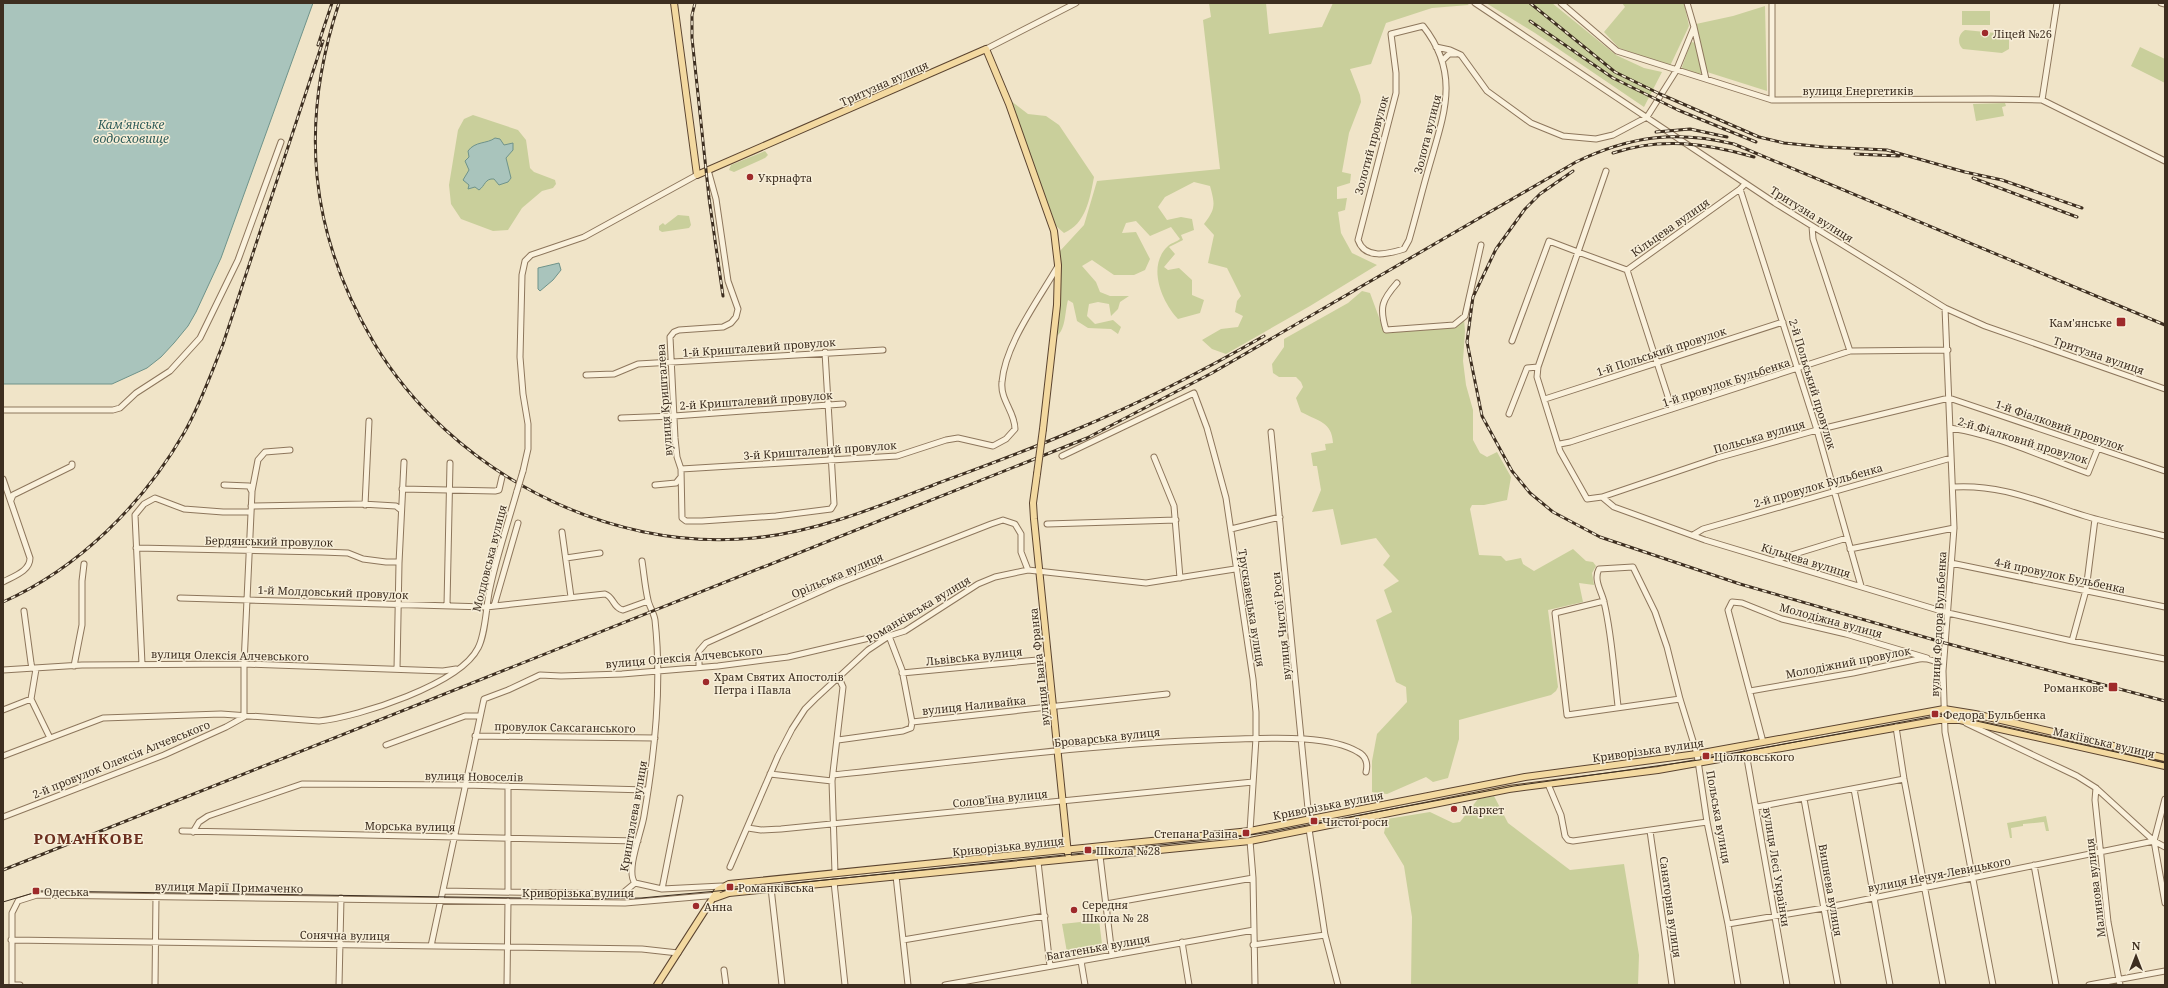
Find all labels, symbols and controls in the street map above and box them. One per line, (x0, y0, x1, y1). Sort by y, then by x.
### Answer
place label: Ліцей №26 (1993, 26, 2052, 41)
marker: Ліцей №26 (1980, 28, 1990, 38)
street label: Тритузна вулиця (837, 57, 931, 109)
street label: вулиця Енергетиків (1803, 83, 1913, 98)
street label: Золотий провулок (1351, 93, 1392, 196)
street label: Золота вулиця (1410, 93, 1444, 175)
water label: Кам'янське водосховище (93, 116, 169, 147)
place label: Укрнафта (758, 170, 812, 185)
marker: Укрнафта (745, 172, 755, 182)
street label: Тритузна вулиця (1768, 182, 1856, 246)
street label: Кільцева вулиця (1628, 194, 1712, 260)
place label: Кам'янське (2049, 315, 2112, 330)
marker: Кам'янське (2115, 316, 2127, 328)
street label: 2-й Польський провулок (1786, 317, 1840, 452)
street label: 1-й Польський провулок (1594, 323, 1728, 379)
street label: Тритузна вулиця (2052, 332, 2146, 378)
street label: 1-й Кришталевий провулок (682, 334, 837, 360)
street label: вулиця Кришталева (653, 343, 675, 457)
street label: 1-й провулок Бульбенка (1660, 354, 1792, 410)
street label: 2-й Кришталевий провулок (679, 387, 834, 413)
street label: 1-й Фіалковий провулок (1994, 396, 2127, 454)
street label: 2-й Фіалковий провулок (1956, 413, 2090, 467)
street label: Польська вулиця (1711, 416, 1807, 456)
street label: 3-й Кришталевий провулок (743, 437, 898, 463)
street label: 2-й провулок Бульбенка (1752, 459, 1884, 511)
street label: Молдовська вулиця (468, 503, 510, 613)
street label: Бердянський провулок (205, 532, 334, 550)
street label: Кільцева вулиця (1760, 539, 1852, 581)
street label: Трускавецька вулиця (1235, 548, 1269, 668)
street label: Орільська вулиця (789, 549, 885, 601)
street label: вулиця Федора Бульбенка (1927, 551, 1949, 697)
street label: 4-й провулок Бульбенка (1993, 554, 2127, 596)
street label: вулиця Чистої Роси (1268, 571, 1294, 681)
street label: Романківська вулиця (863, 572, 973, 646)
street label: 1-й Молдовський провулок (257, 582, 409, 602)
street label: Молодіжна вулиця (1778, 599, 1884, 641)
street label: вулиця Івана Франка (1025, 607, 1053, 727)
street label: Молодіжний провулок (1784, 642, 1912, 681)
street label: вулиця Олексія Алчевського (605, 643, 763, 671)
street label: Львівська вулиця (925, 643, 1023, 669)
street label: вулиця Олексія Алчевського (151, 646, 309, 664)
place label: Храм Святих Апостолів Петра і Павла (714, 669, 844, 697)
marker: Храм Святих Апостолів Петра і Павла (701, 677, 711, 687)
place label: Романкове (2043, 680, 2104, 695)
marker: Романкове (2107, 681, 2119, 693)
street label: вулиця Наливайка (921, 692, 1027, 718)
place label: Федора Бульбенка (1943, 707, 2046, 722)
marker: Федора Бульбенка (1930, 709, 1940, 719)
street label: 2-й провулок Олексія Алчевського (30, 716, 212, 802)
street label: провулок Саксаганського (494, 718, 636, 736)
street label: Макіївська вулиця (2052, 723, 2156, 761)
street label: Броварська вулиця (1053, 724, 1161, 750)
street label: Криворізька вулиця (1591, 735, 1705, 765)
place label: Ціолковського (1714, 749, 1794, 764)
marker: Ціолковського (1701, 751, 1711, 761)
street label: Кришталева вулиця (616, 759, 650, 873)
street label: вулиця Новоселів (425, 768, 523, 784)
street label: Польська вулиця (1703, 769, 1735, 865)
street label: Соловʼїна вулиця (952, 786, 1048, 810)
street label: Криворізька вулиця (1271, 787, 1385, 823)
place label: Маркет (1462, 802, 1504, 817)
marker: Маркет (1449, 804, 1459, 814)
street label: вулиця Лесі Українки (1760, 806, 1794, 928)
place label: Чистої роси (1322, 814, 1388, 829)
marker: Чистої роси (1309, 816, 1319, 826)
street label: Морська вулиця (364, 818, 456, 834)
place label: Степана Разіна (1154, 826, 1238, 841)
district label: РОМАНКОВЕ (34, 828, 144, 848)
marker: Степана Разіна (1241, 828, 1251, 838)
street label: Криворізька вулиця (951, 833, 1065, 859)
street label: Малинова вулиця (2081, 837, 2109, 939)
place label: Школа №28 (1096, 843, 1160, 858)
street label: Вишнева вулиця (1815, 843, 1847, 937)
marker: Школа №28 (1083, 845, 1093, 855)
street label: вулиця Нечуя-Левицького (1866, 853, 2012, 895)
street label: Санаторна вулиця (1656, 855, 1686, 959)
street label: вулиця Марії Примаченко (155, 878, 303, 896)
place label: Романківська (738, 880, 814, 895)
marker: Романківська (725, 882, 735, 892)
place label: Одеська (44, 884, 89, 899)
street label: Криворізька вулиця (522, 885, 634, 900)
marker: Одеська (31, 886, 41, 896)
place label: Середня Школа № 28 (1082, 897, 1149, 925)
place label: Анна (704, 899, 733, 914)
marker: Анна (691, 901, 701, 911)
marker: Середня Школа № 28 (1069, 905, 1079, 915)
street label: Сонячна вулиця (300, 927, 390, 943)
street label: Багатенька вулиця (1045, 930, 1151, 964)
north arrow (2116, 936, 2156, 976)
text: N (2132, 938, 2141, 953)

